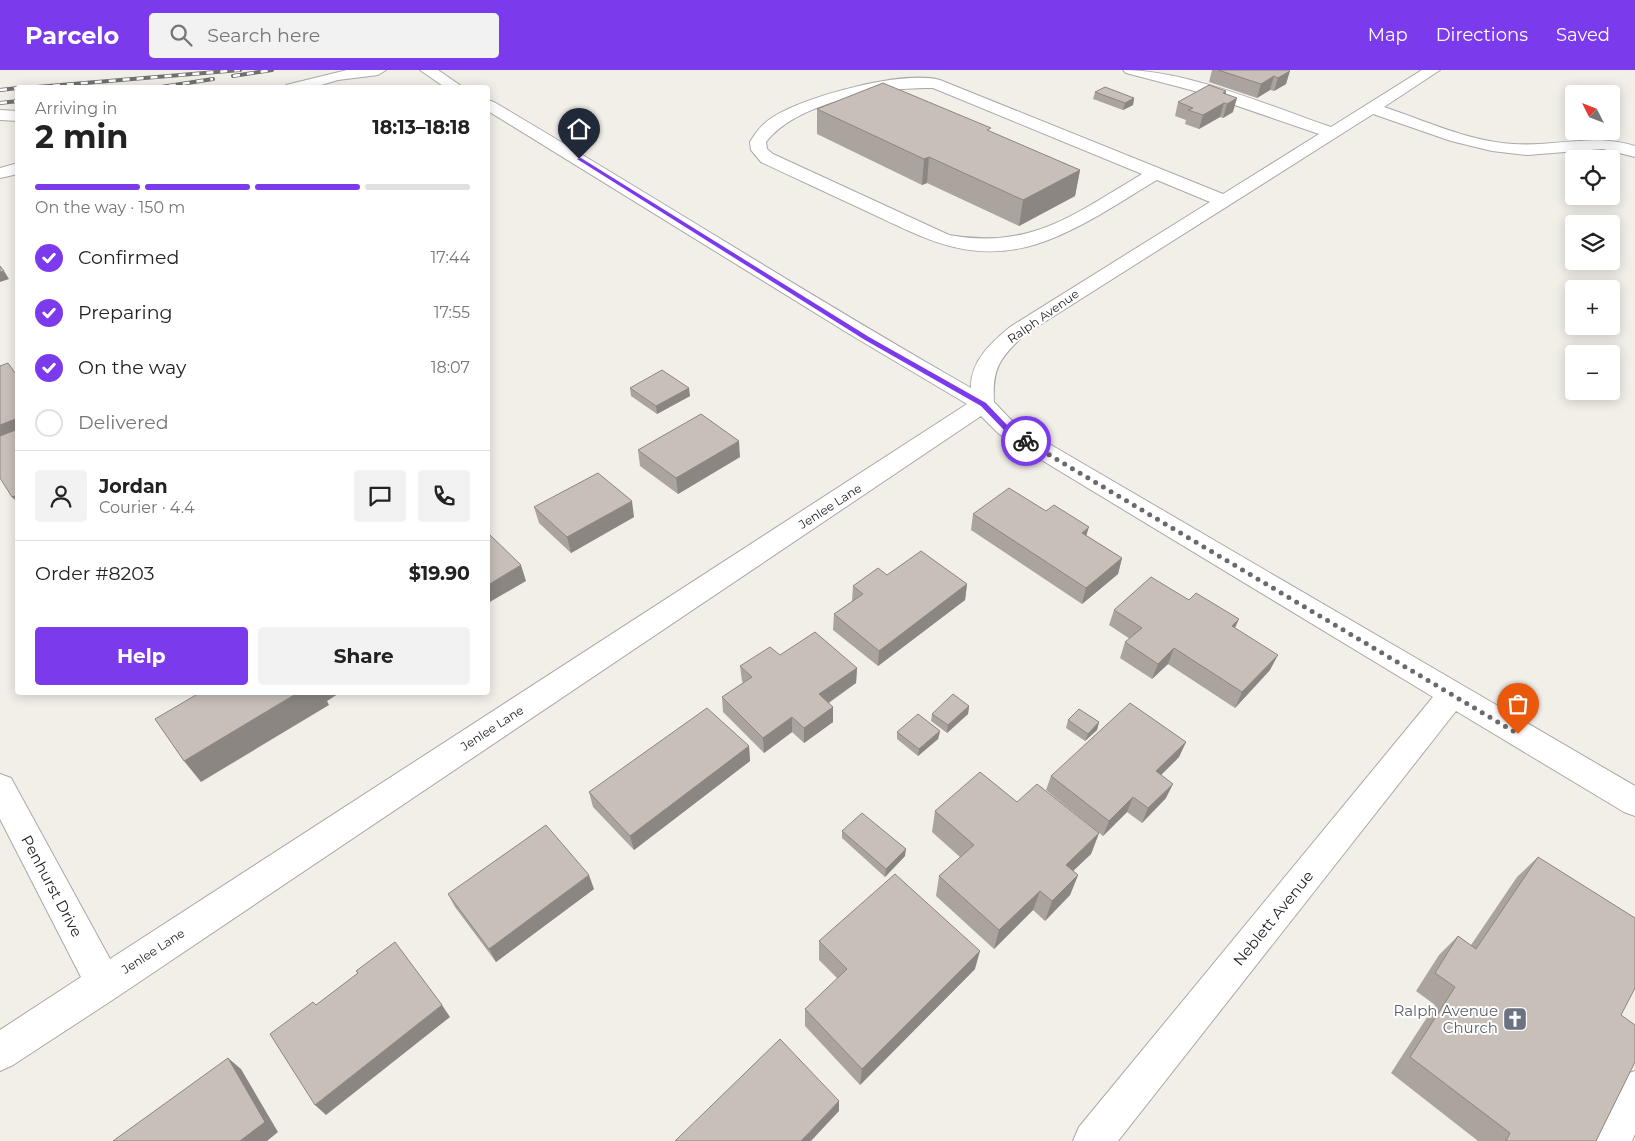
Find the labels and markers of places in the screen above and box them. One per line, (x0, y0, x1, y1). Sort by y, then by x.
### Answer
pin (558, 108, 600, 159)
pin (1497, 683, 1539, 734)
place label: Ralph Avenue Church (1393, 1001, 1498, 1037)
church icon: Ralph Avenue Church (1502, 1006, 1528, 1032)

